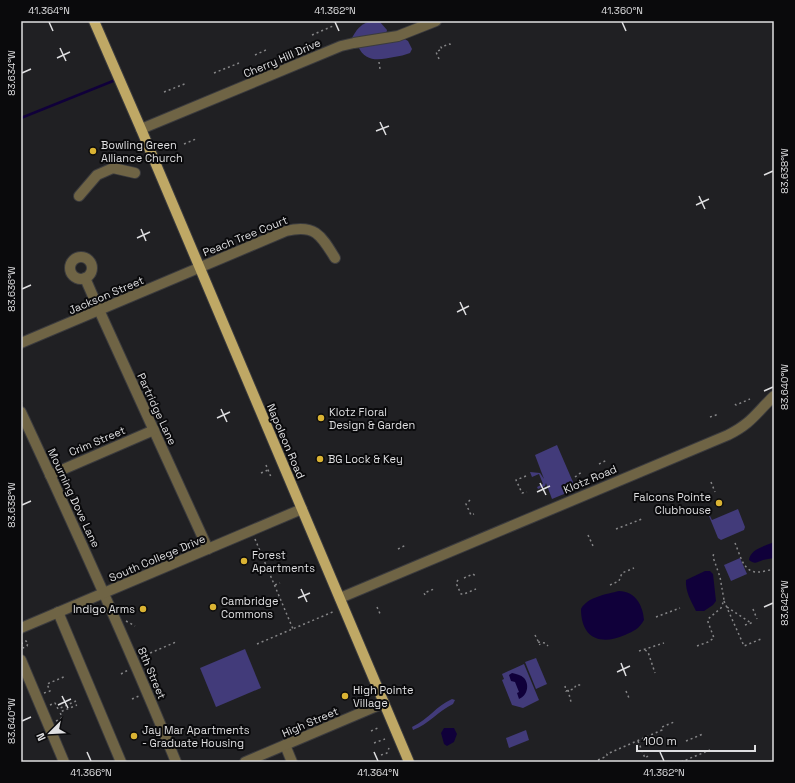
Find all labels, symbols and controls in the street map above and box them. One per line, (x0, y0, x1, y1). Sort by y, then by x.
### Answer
text: 41.364°N (28, 4, 70, 17)
text: 41.362°N (314, 4, 356, 17)
text: 41.360°N (601, 4, 643, 17)
street label: Cherry Hill Drive (241, 35, 323, 81)
text: 83.634°W (5, 50, 18, 96)
place label: Bowling Green Alliance Church (101, 138, 183, 165)
marker: Bowling Green Alliance Church (88, 146, 98, 156)
text: 83.638°W (778, 148, 791, 194)
street label: Peach Tree Court (201, 213, 289, 259)
text: 83.636°W (5, 266, 18, 312)
street label: Jackson Street (66, 273, 146, 317)
text: 83.640°W (778, 364, 791, 410)
street label: Partridge Lane (134, 371, 180, 447)
street label: Napoleon Road (264, 401, 308, 481)
place label: Klotz Floral Design & Garden (329, 405, 415, 432)
marker: Klotz Floral Design & Garden (316, 413, 326, 423)
street label: Crim Street (67, 423, 127, 459)
street label: Mourning Dove Lane (45, 446, 103, 550)
place label: BG Lock & Key (328, 452, 403, 466)
marker: BG Lock & Key (315, 454, 325, 464)
street label: Klotz Road (561, 461, 619, 497)
text: 83.638°W (5, 482, 18, 528)
place label: Falcons Pointe Clubhouse (633, 490, 711, 517)
marker: Falcons Pointe Clubhouse (714, 498, 724, 508)
street label: South College Drive (107, 531, 207, 585)
place label: Forest Apartments (252, 548, 315, 575)
marker: Forest Apartments (239, 556, 249, 566)
text: 83.642°W (778, 580, 791, 626)
place label: Cambridge Commons (221, 594, 278, 621)
place label: Indigo Arms (73, 602, 135, 616)
marker: Cambridge Commons (208, 602, 218, 612)
marker: Indigo Arms (138, 604, 148, 614)
street label: 8th Street (135, 645, 169, 701)
place label: High Pointe Village (353, 683, 413, 710)
marker: High Pointe Village (340, 691, 350, 701)
text: 83.640°W (5, 698, 18, 744)
street label: High Street (280, 704, 340, 740)
north arrow (30, 713, 70, 753)
place label: Jay Mar Apartments - Graduate Housing (142, 723, 250, 750)
scale bar (637, 727, 755, 753)
text: N (33, 731, 49, 743)
marker: Jay Mar Apartments - Graduate Housing (129, 731, 139, 741)
text: 100 m (643, 733, 677, 749)
text: 41.366°N (70, 766, 112, 779)
text: 41.364°N (357, 766, 399, 779)
text: 41.362°N (643, 766, 685, 779)

